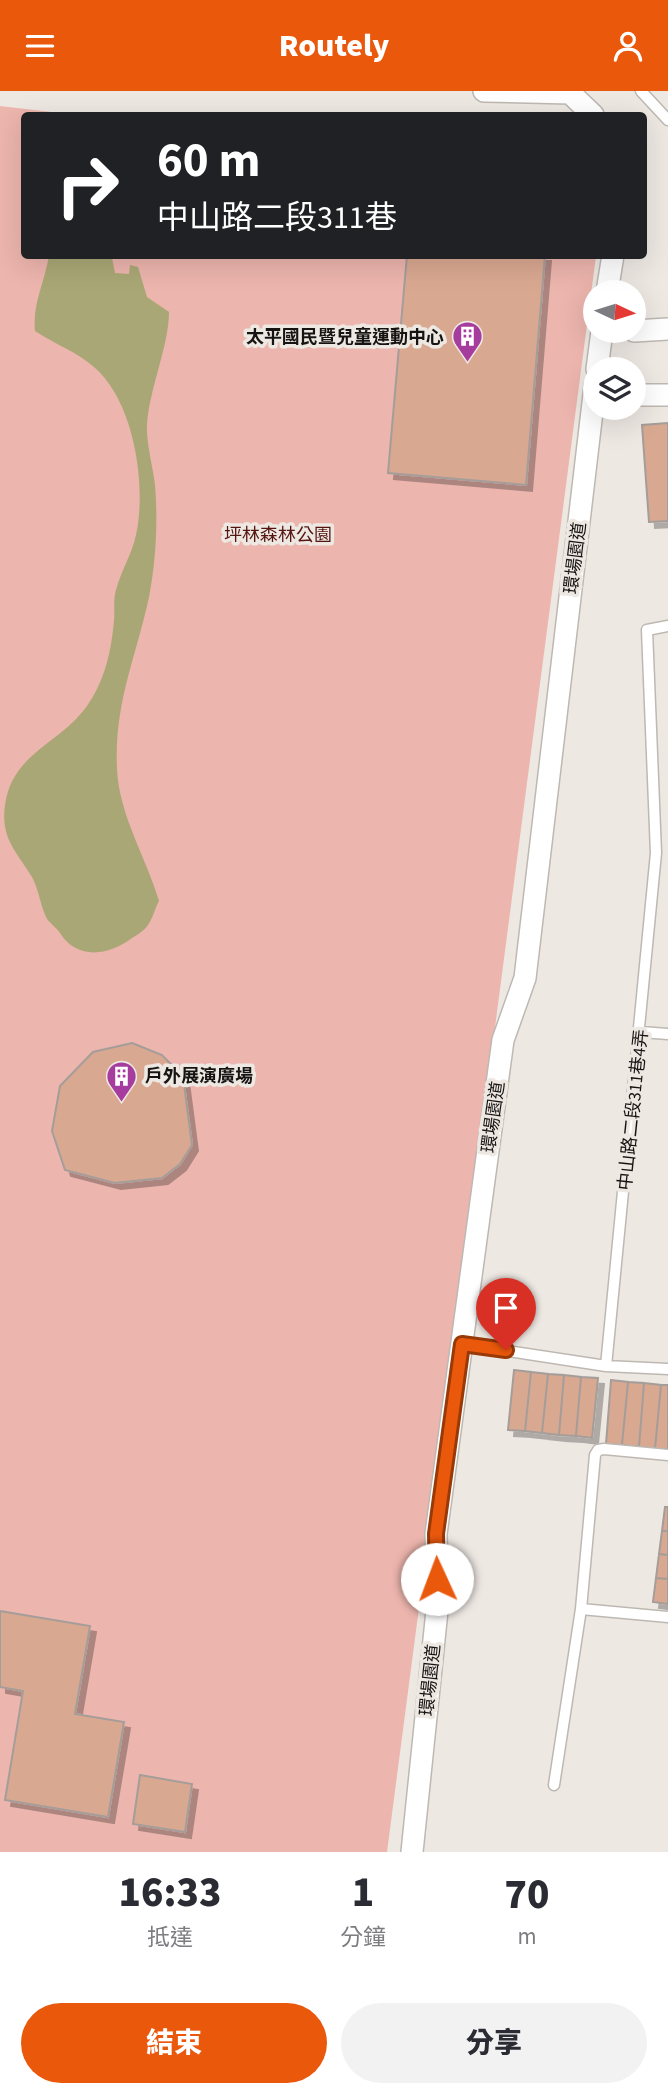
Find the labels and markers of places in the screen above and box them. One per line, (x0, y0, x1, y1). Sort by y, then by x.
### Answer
building icon: 太平國民暨兒童運動中心 (450, 320, 484, 364)
place label: 太平國民暨兒童運動中心 (246, 325, 444, 350)
building icon: 戶外展演廣場 (105, 1059, 139, 1103)
place label: 戶外展演廣場 (145, 1064, 253, 1089)
pin (476, 1278, 536, 1350)

